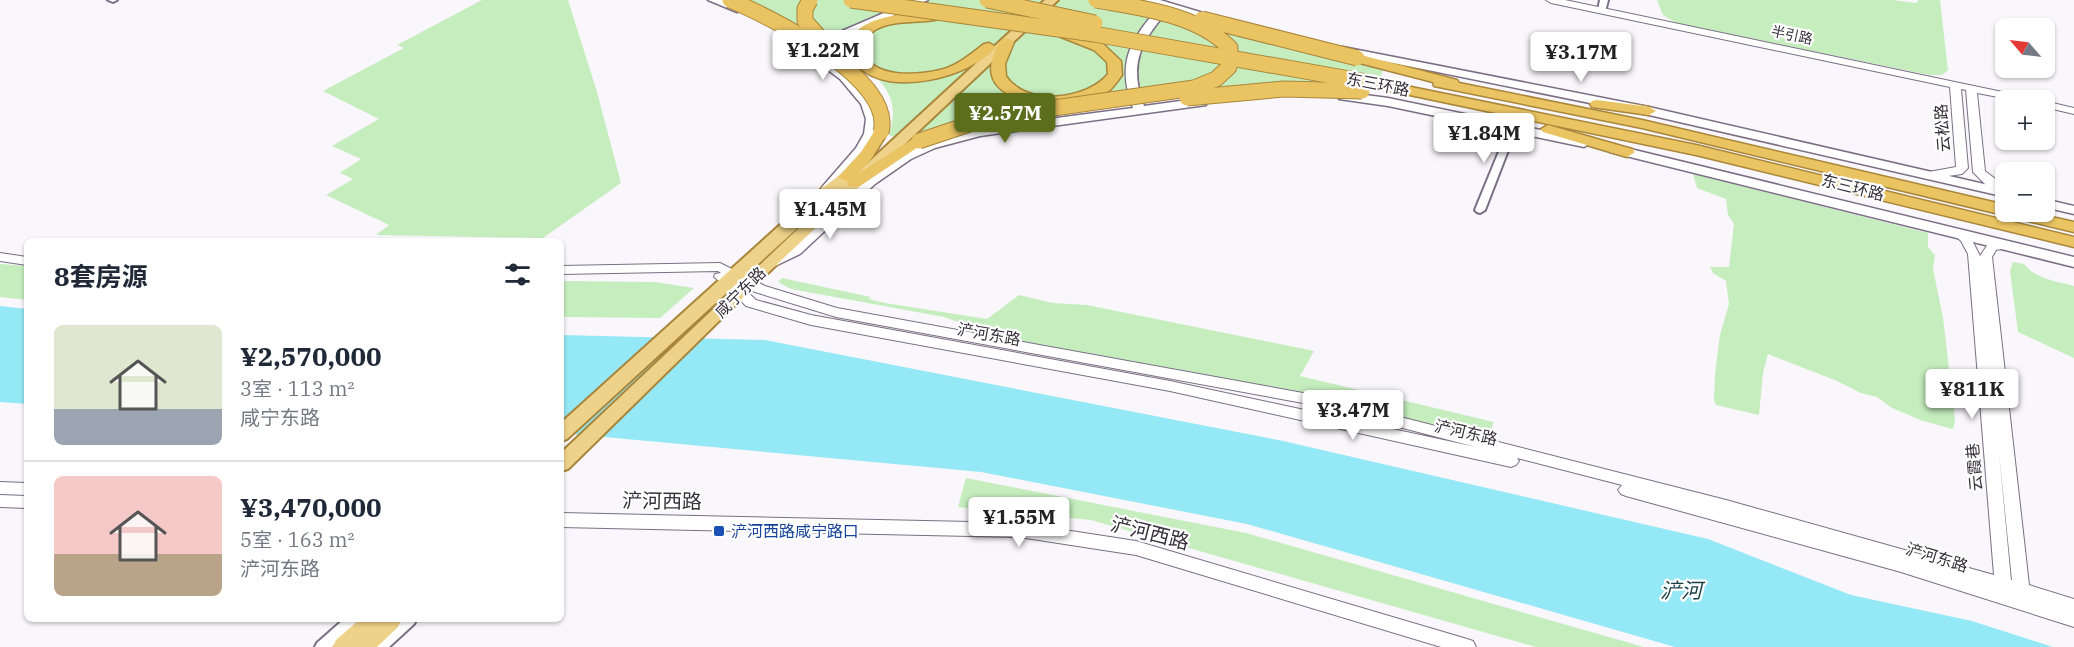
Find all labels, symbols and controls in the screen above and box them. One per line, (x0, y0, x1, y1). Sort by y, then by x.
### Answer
north arrow (1995, 18, 2055, 78)
map controls (1995, 18, 2055, 222)
street label: 半引路 (1770, 22, 1814, 48)
pin: ¥1.22M (774, 30, 872, 81)
pin: ¥3.17M (1532, 32, 1630, 83)
text: ¥1.22M (786, 36, 860, 63)
text: ¥3.17M (1544, 38, 1618, 65)
street label: 东三环路 (1345, 68, 1411, 100)
button: + (1995, 90, 2055, 150)
pin: ¥2.57M (956, 93, 1054, 144)
text: ¥2.57M (968, 99, 1042, 126)
street label: 云松路 (1930, 103, 1954, 153)
pin: ¥1.84M (1435, 113, 1533, 164)
text: ¥1.84M (1447, 119, 1521, 146)
button: − (1995, 162, 2055, 222)
street label: 东三环路 (1820, 170, 1886, 204)
pin: ¥1.45M (781, 189, 879, 240)
text: ¥1.45M (793, 195, 867, 222)
icon: filters (501, 258, 534, 291)
text: 8套房源 (54, 259, 148, 293)
street label: 咸宁东路 (710, 262, 770, 322)
street label: 浐河东路 (956, 319, 1022, 349)
text: ¥2,570,000 (240, 339, 382, 373)
icon: home (102, 349, 174, 421)
pin: ¥811K (1930, 369, 2014, 420)
text: 3室 · 113 m² (240, 375, 354, 402)
text: ¥811K (1940, 375, 2004, 402)
pin: ¥3.47M (1304, 390, 1402, 441)
text: ¥3.47M (1316, 396, 1390, 423)
text: 咸宁东路 (240, 404, 320, 431)
street label: 浐河东路 (1433, 415, 1499, 449)
street label: 云霞巷 (1962, 442, 1986, 492)
street label: 浐河西路 (622, 486, 702, 515)
text: ¥3,470,000 (240, 490, 382, 524)
pin: ¥1.55M (970, 497, 1068, 548)
icon: home (102, 500, 174, 572)
text: ¥1.55M (982, 503, 1056, 530)
street label: 浐河西路 (1108, 510, 1192, 555)
place label: 浐河西路咸宁路口 (731, 521, 859, 541)
marker: 浐河西路咸宁路口 (712, 524, 726, 538)
text: 5室 · 163 m² (240, 526, 354, 553)
street label: 浐河东路 (1903, 538, 1971, 576)
text: 浐河东路 (240, 555, 320, 582)
water label: 浐河 (1660, 576, 1706, 604)

